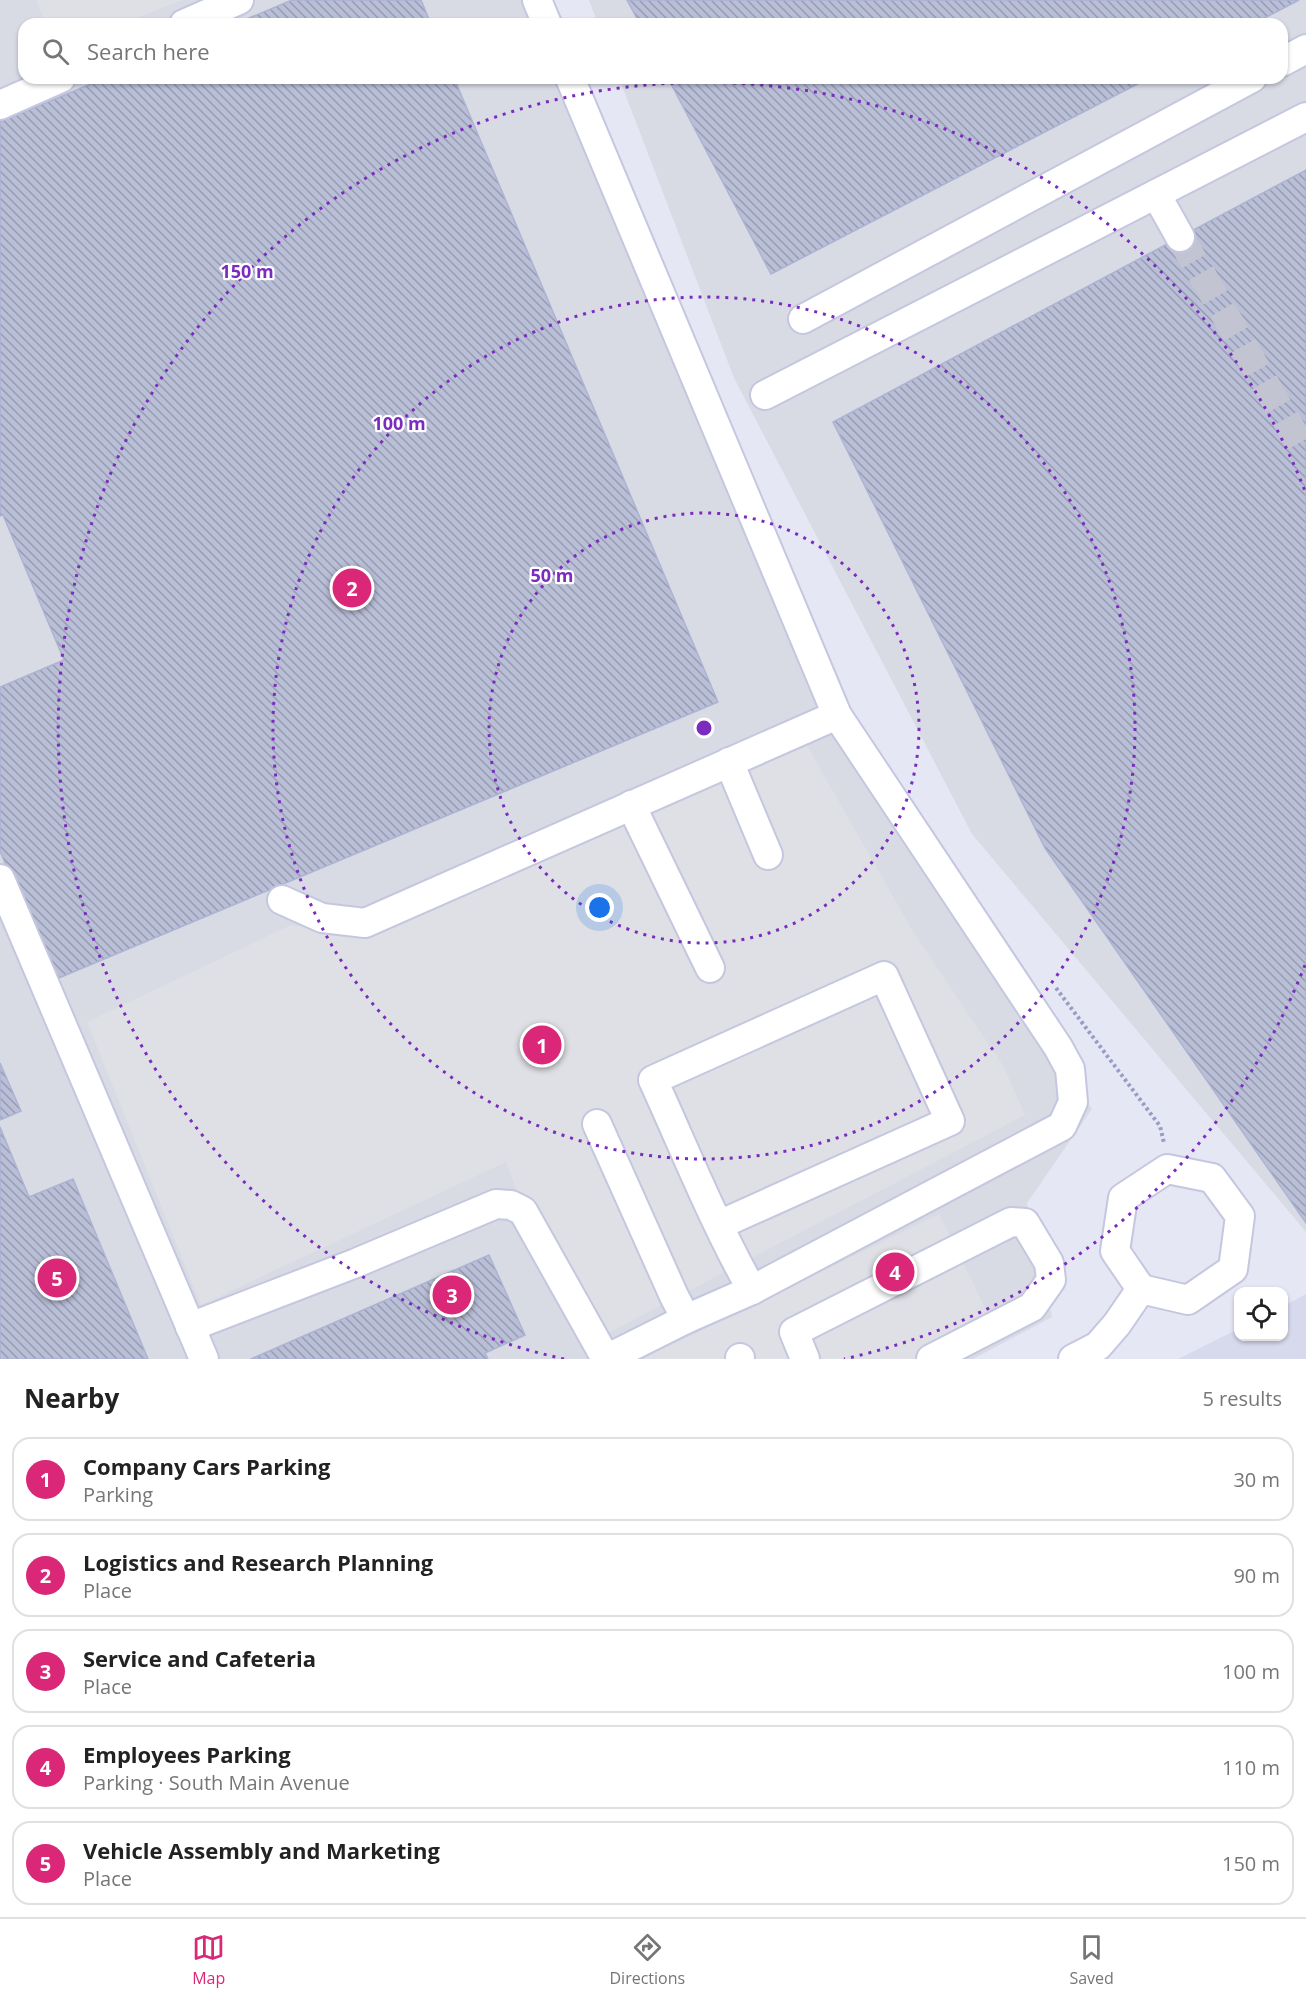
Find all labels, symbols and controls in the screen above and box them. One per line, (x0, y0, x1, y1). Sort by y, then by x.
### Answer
search box (18, 18, 1288, 84)
icon: search (39, 35, 72, 68)
text: Search here (87, 36, 210, 66)
text: 150 m (220, 259, 274, 283)
text: 100 m (372, 411, 426, 435)
text: 50 m (531, 563, 573, 587)
pin: 2 (332, 566, 372, 610)
centre of rings (694, 718, 714, 738)
your location (585, 893, 614, 922)
pin: 1 (522, 1022, 562, 1068)
pin: 4 (876, 1250, 914, 1294)
pin: 5 (38, 1256, 76, 1300)
pin: 3 (432, 1272, 472, 1318)
map controls (1234, 1287, 1288, 1341)
button: locate (1234, 1287, 1288, 1341)
text: Nearby (24, 1380, 119, 1416)
text: 5 results (1202, 1385, 1282, 1412)
text: Company Cars Parking (83, 1451, 330, 1481)
text: 1 (40, 1466, 51, 1493)
text: 30 m (1233, 1466, 1280, 1493)
text: Parking (83, 1481, 153, 1508)
text: Logistics and Research Planning (83, 1547, 433, 1577)
text: 2 (40, 1562, 51, 1589)
text: 90 m (1233, 1562, 1280, 1589)
text: Place (83, 1577, 132, 1604)
text: Service and Cafeteria (83, 1643, 316, 1673)
text: 3 (40, 1658, 51, 1685)
text: 100 m (1222, 1658, 1280, 1685)
text: Place (83, 1673, 132, 1700)
text: Employees Parking (83, 1739, 291, 1769)
text: 4 (40, 1754, 51, 1781)
text: 110 m (1222, 1754, 1280, 1781)
text: Parking · South Main Avenue (83, 1769, 350, 1796)
text: Vehicle Assembly and Marketing (83, 1835, 440, 1865)
text: 5 (40, 1850, 51, 1877)
text: 150 m (1222, 1850, 1280, 1877)
text: Place (83, 1865, 132, 1892)
tab: Map (192, 1931, 225, 1989)
tab: Directions (610, 1931, 685, 1989)
tab: Saved (1069, 1931, 1114, 1989)

